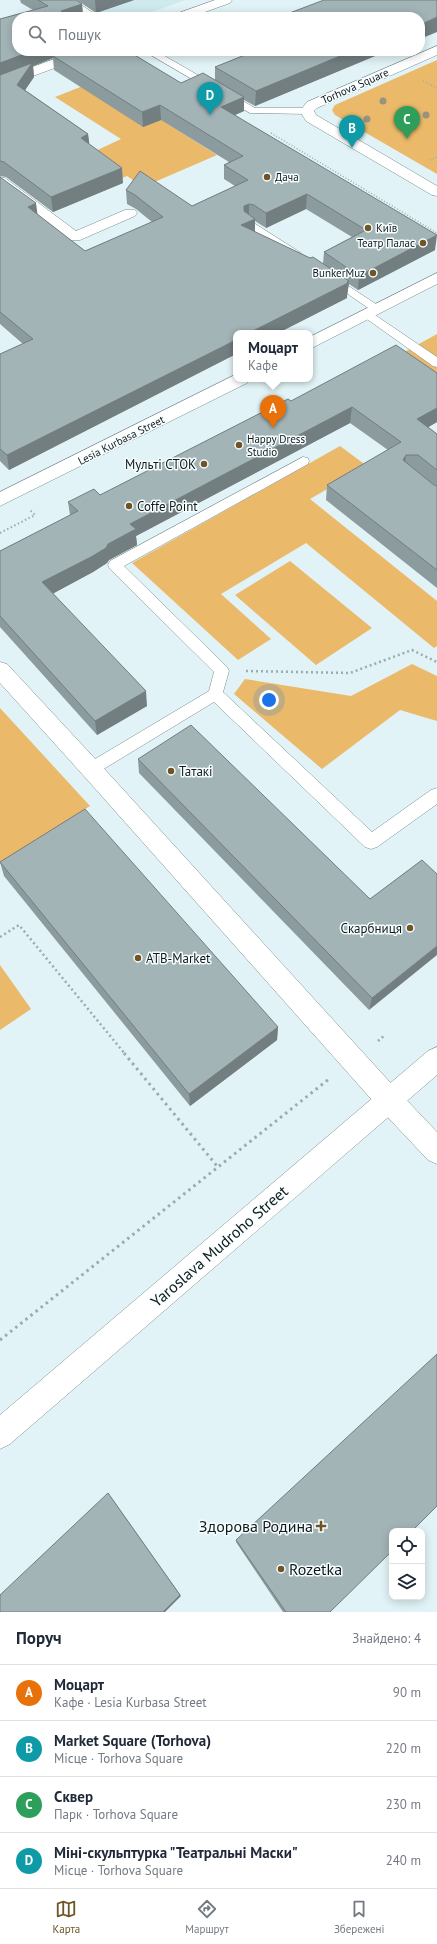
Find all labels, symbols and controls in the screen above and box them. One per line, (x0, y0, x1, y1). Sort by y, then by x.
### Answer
search box (12, 12, 425, 56)
icon: search (26, 23, 48, 45)
text: Пошук (58, 25, 101, 44)
street label: Torhova Square (319, 65, 391, 107)
pin: D (197, 82, 223, 115)
pin: C (394, 106, 420, 139)
pin: B (339, 115, 365, 148)
place label: Дача (275, 170, 299, 184)
marker: Дача (262, 172, 272, 182)
place label: Київ (376, 221, 397, 235)
marker: Київ (363, 223, 373, 233)
place label: Театр Палас (357, 236, 415, 250)
marker: Театр Палас (418, 238, 428, 248)
place label: BunkerMuz (313, 266, 365, 280)
marker: BunkerMuz (368, 268, 378, 278)
popup (233, 330, 313, 382)
text: Моцарт (248, 338, 298, 357)
text: Кафе (248, 357, 278, 374)
pin: A (260, 395, 286, 428)
street label: Lesia Kurbasa Street (75, 412, 167, 468)
place label: Happy Dress Studio (247, 432, 305, 459)
marker: Happy Dress Studio (234, 440, 244, 450)
place label: Мульті СТОК (125, 456, 196, 473)
marker: Мульті СТОК (199, 459, 209, 469)
place label: Coffe Point (137, 498, 198, 515)
marker: Coffe Point (124, 501, 134, 511)
your location (259, 690, 279, 710)
place label: Татакі (179, 763, 213, 780)
marker: Татакі (166, 766, 176, 776)
place label: Скарбниця (340, 920, 402, 937)
marker: Скарбниця (405, 923, 415, 933)
place label: ATB-Market (146, 950, 211, 967)
marker: ATB-Market (133, 953, 143, 963)
street label: Yaroslava Mudroho Street (146, 1181, 292, 1311)
place label: Здорова Родина (199, 1516, 313, 1536)
marker: Здорова Родина (316, 1521, 326, 1531)
map controls (389, 1528, 425, 1600)
button: locate (389, 1528, 425, 1564)
place label: Rozetka (289, 1559, 342, 1579)
marker: Rozetka (276, 1564, 286, 1574)
button: layers (389, 1564, 425, 1600)
text: Поруч (16, 1627, 62, 1649)
text: Знайдено: 4 (352, 1630, 421, 1647)
text: Моцарт (54, 1675, 104, 1694)
text: A (25, 1684, 33, 1701)
text: 90 m (393, 1684, 421, 1701)
text: Кафе · Lesia Kurbasa Street (54, 1694, 207, 1711)
text: Market Square (Torhova) (54, 1731, 211, 1750)
text: B (25, 1740, 33, 1757)
text: 220 m (386, 1740, 421, 1757)
text: Місце · Torhova Square (54, 1750, 183, 1767)
text: Сквер (54, 1787, 93, 1806)
text: C (25, 1796, 33, 1813)
text: 230 m (386, 1796, 421, 1813)
text: Парк · Torhova Square (54, 1806, 178, 1823)
text: Міні-скульптурка "Театральні Маски" (54, 1843, 298, 1862)
text: D (25, 1852, 33, 1869)
text: 240 m (386, 1852, 421, 1869)
text: Місце · Torhova Square (54, 1862, 183, 1879)
tab: Карта (53, 1898, 80, 1936)
tab: Маршрут (185, 1898, 229, 1936)
tab: Збережені (334, 1898, 384, 1936)

